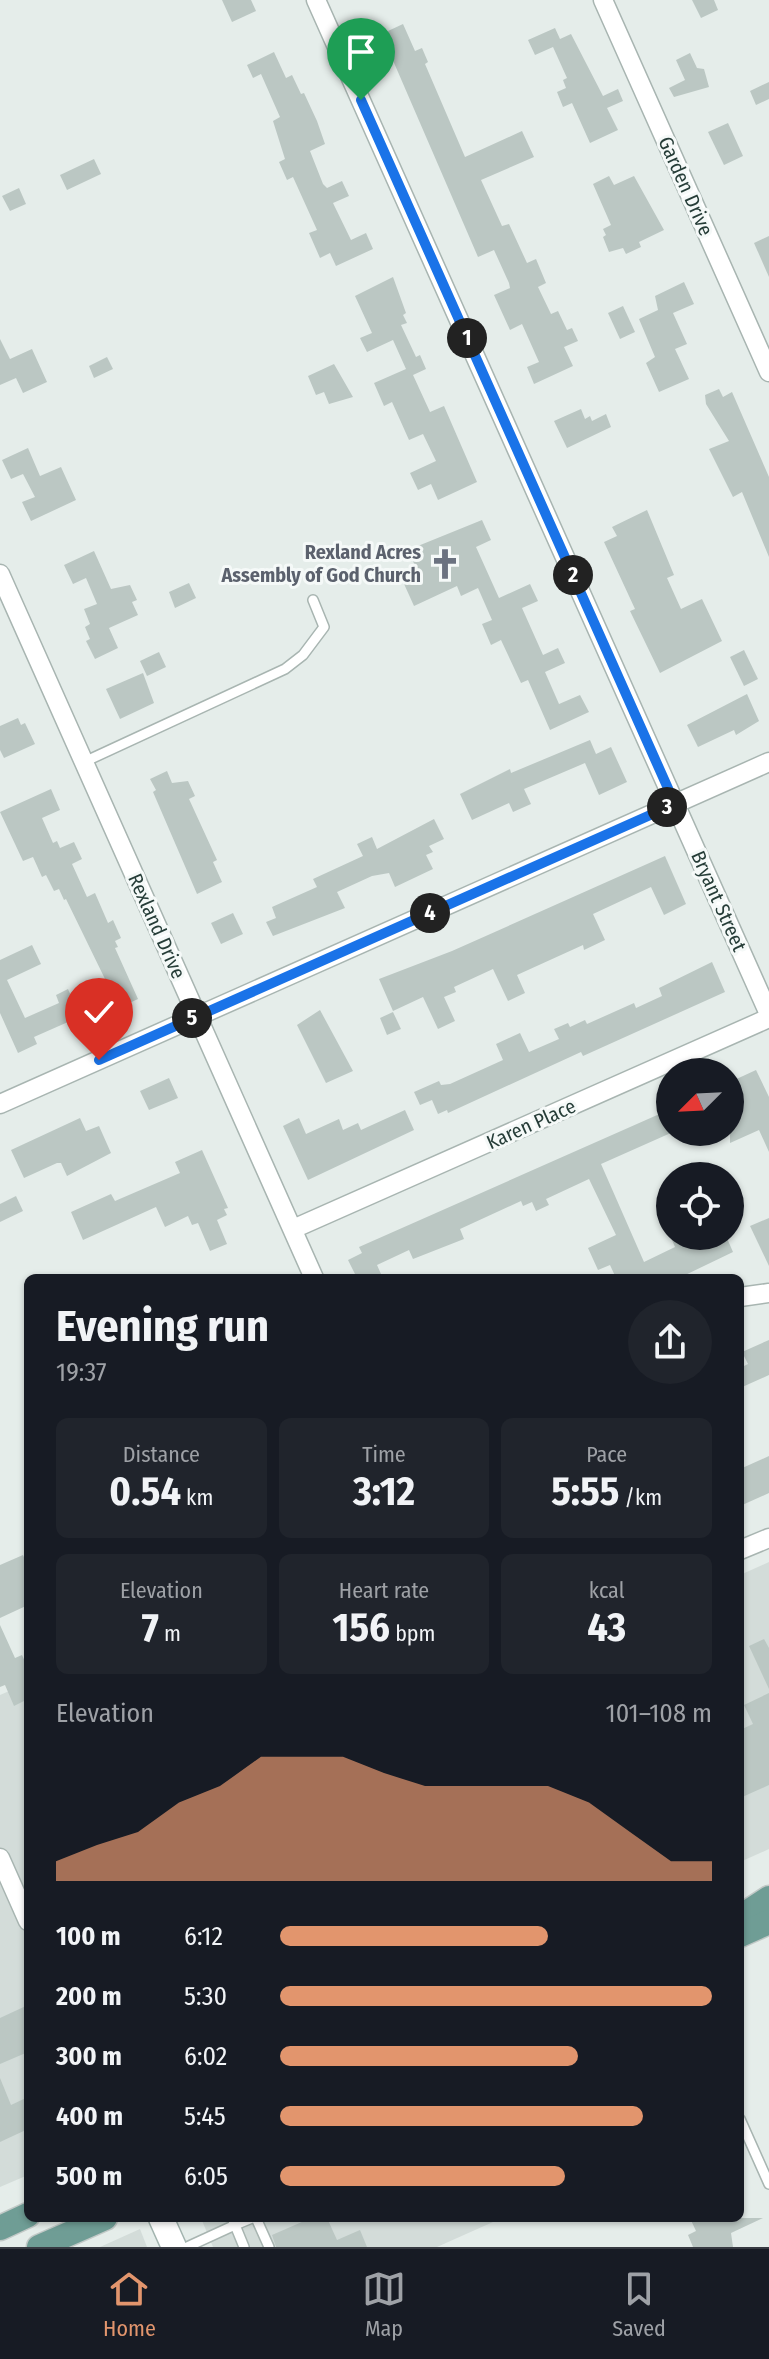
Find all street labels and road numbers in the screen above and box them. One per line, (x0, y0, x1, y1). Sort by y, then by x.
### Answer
street label: Garden Drive (654, 133, 718, 239)
street label: Bryant Street (686, 847, 752, 955)
street label: Rexland Drive (123, 870, 191, 982)
street label: Karen Place (483, 1094, 579, 1154)

